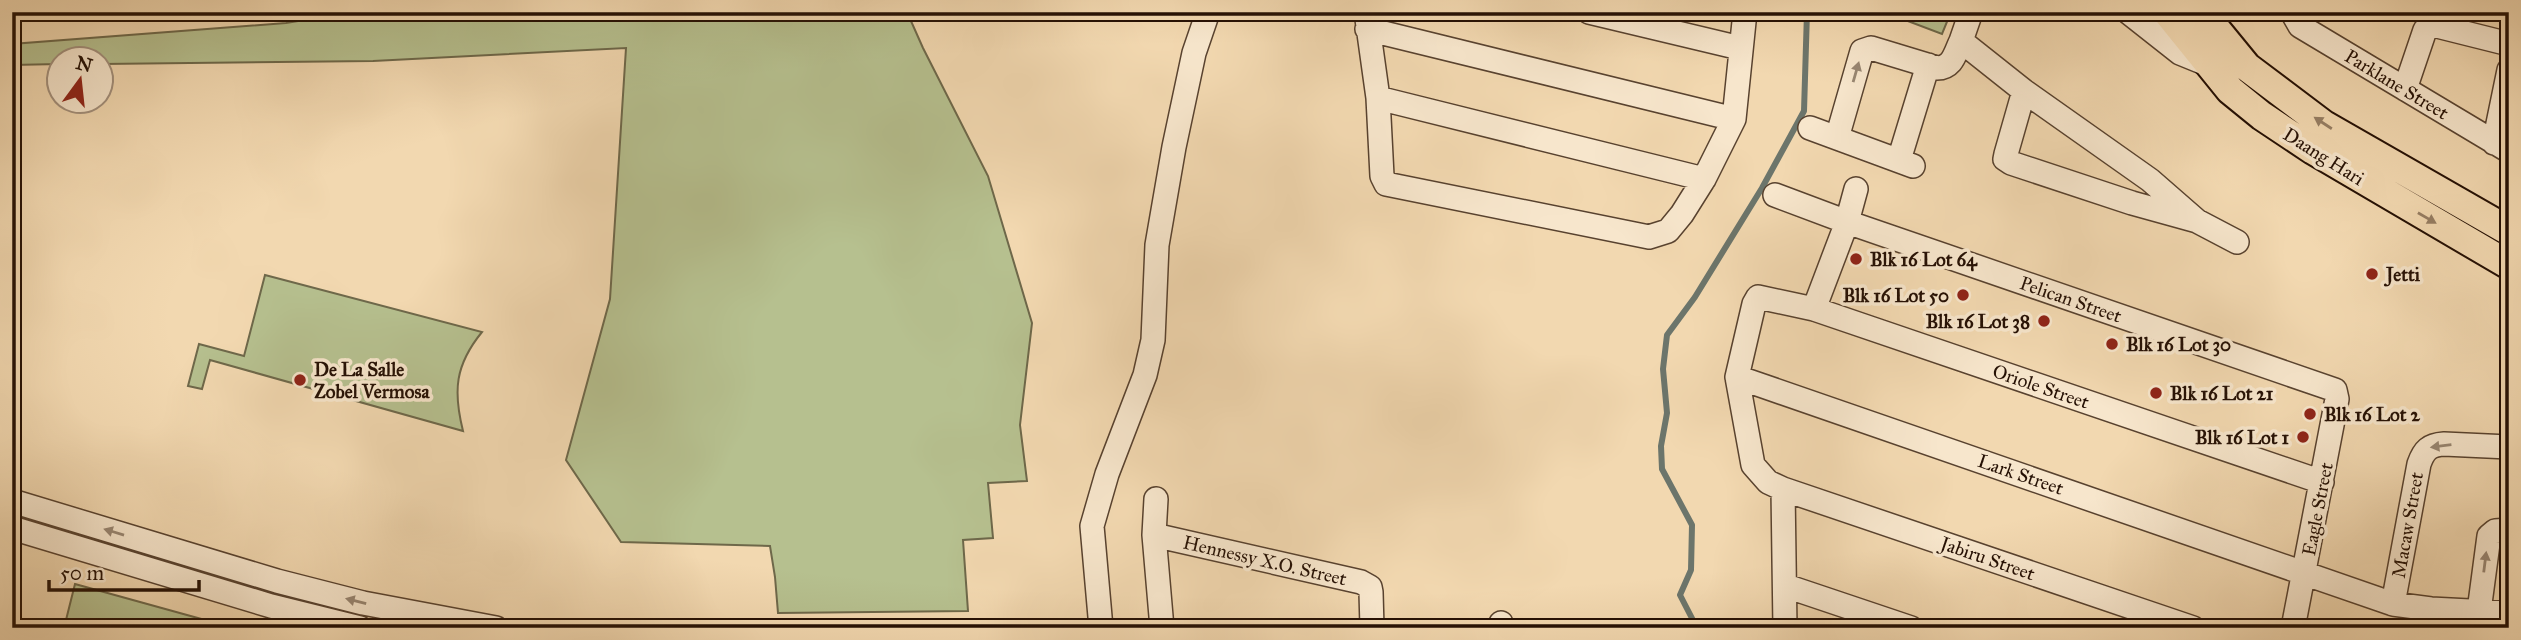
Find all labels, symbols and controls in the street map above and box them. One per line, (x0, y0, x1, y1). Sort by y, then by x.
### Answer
street label: Parklane Street (2341, 44, 2453, 125)
north arrow (46, 46, 116, 116)
text: N (74, 51, 95, 77)
one-way arrow (1851, 62, 1861, 83)
one-way arrow (2313, 117, 2332, 130)
street label: Daang Hari (2278, 123, 2368, 191)
one-way arrow (2417, 212, 2436, 225)
place label: Blk 16 Lot 64 (1870, 248, 1978, 272)
marker: Blk 16 Lot 64 (1848, 251, 1864, 267)
place label: Jetti (2383, 263, 2421, 287)
marker: Jetti (2364, 266, 2380, 282)
street label: Pelican Street (2017, 271, 2125, 328)
place label: Blk 16 Lot 50 (1843, 284, 1949, 307)
marker: Blk 16 Lot 50 (1955, 287, 1971, 303)
place label: Blk 16 Lot 38 (1926, 310, 2030, 334)
marker: Blk 16 Lot 38 (2036, 313, 2052, 329)
place label: Blk 16 Lot 30 (2126, 333, 2231, 357)
marker: Blk 16 Lot 30 (2104, 336, 2120, 352)
place label: De La Salle Zobel Vermosa (314, 358, 430, 403)
street label: Oriole Street (1990, 359, 2092, 414)
marker: De La Salle Zobel Vermosa (292, 372, 308, 388)
place label: Blk 16 Lot 21 (2170, 382, 2274, 405)
marker: Blk 16 Lot 21 (2148, 385, 2164, 401)
place label: Blk 16 Lot 2 (2324, 403, 2420, 426)
marker: Blk 16 Lot 2 (2302, 406, 2318, 422)
place label: Blk 16 Lot 1 (2195, 426, 2289, 449)
marker: Blk 16 Lot 1 (2295, 429, 2311, 445)
one-way arrow (2430, 441, 2452, 452)
street label: Lark Street (1975, 449, 2067, 500)
street label: Eagle Street (2297, 460, 2339, 558)
street label: Macaw Street (2387, 470, 2428, 580)
one-way arrow (103, 527, 124, 537)
street label: Hennessy X.O. Street (1181, 530, 1349, 591)
street label: Jabiru Street (1935, 531, 2038, 586)
scale bar (49, 549, 200, 593)
one-way arrow (2480, 551, 2491, 573)
text: 50 m (60, 560, 105, 586)
one-way arrow (345, 595, 367, 606)

